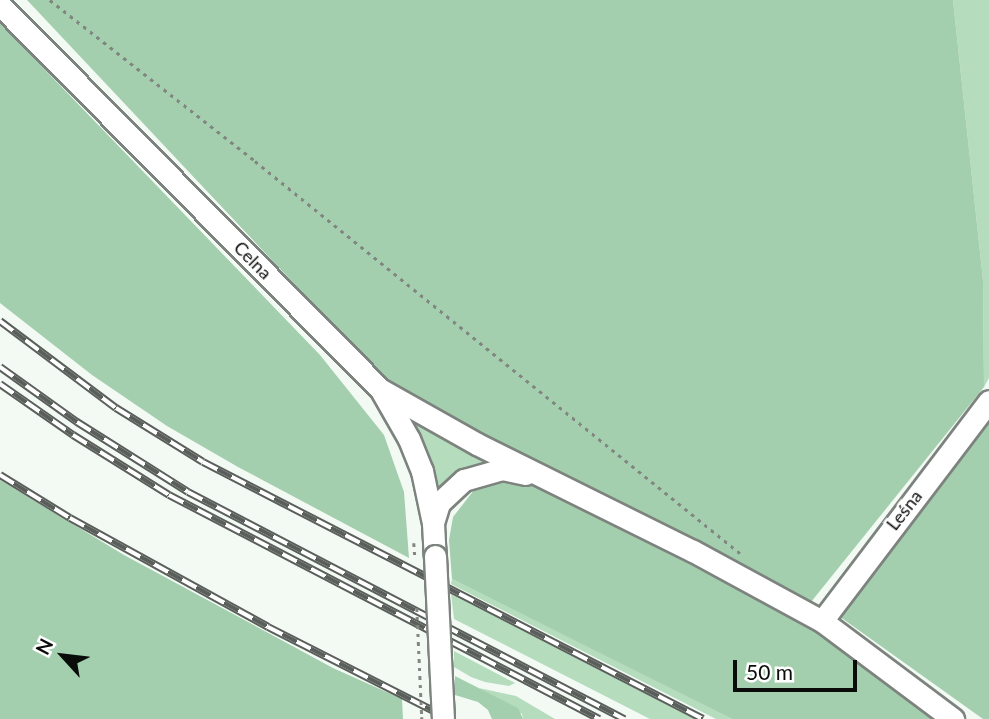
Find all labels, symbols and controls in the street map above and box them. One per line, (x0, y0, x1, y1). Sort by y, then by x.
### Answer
street label: Celna (230, 237, 276, 283)
street label: Leśna (882, 486, 926, 534)
north arrow (28, 621, 98, 691)
text: N (30, 635, 57, 658)
scale bar (737, 646, 861, 690)
text: 50 m (746, 659, 793, 684)

